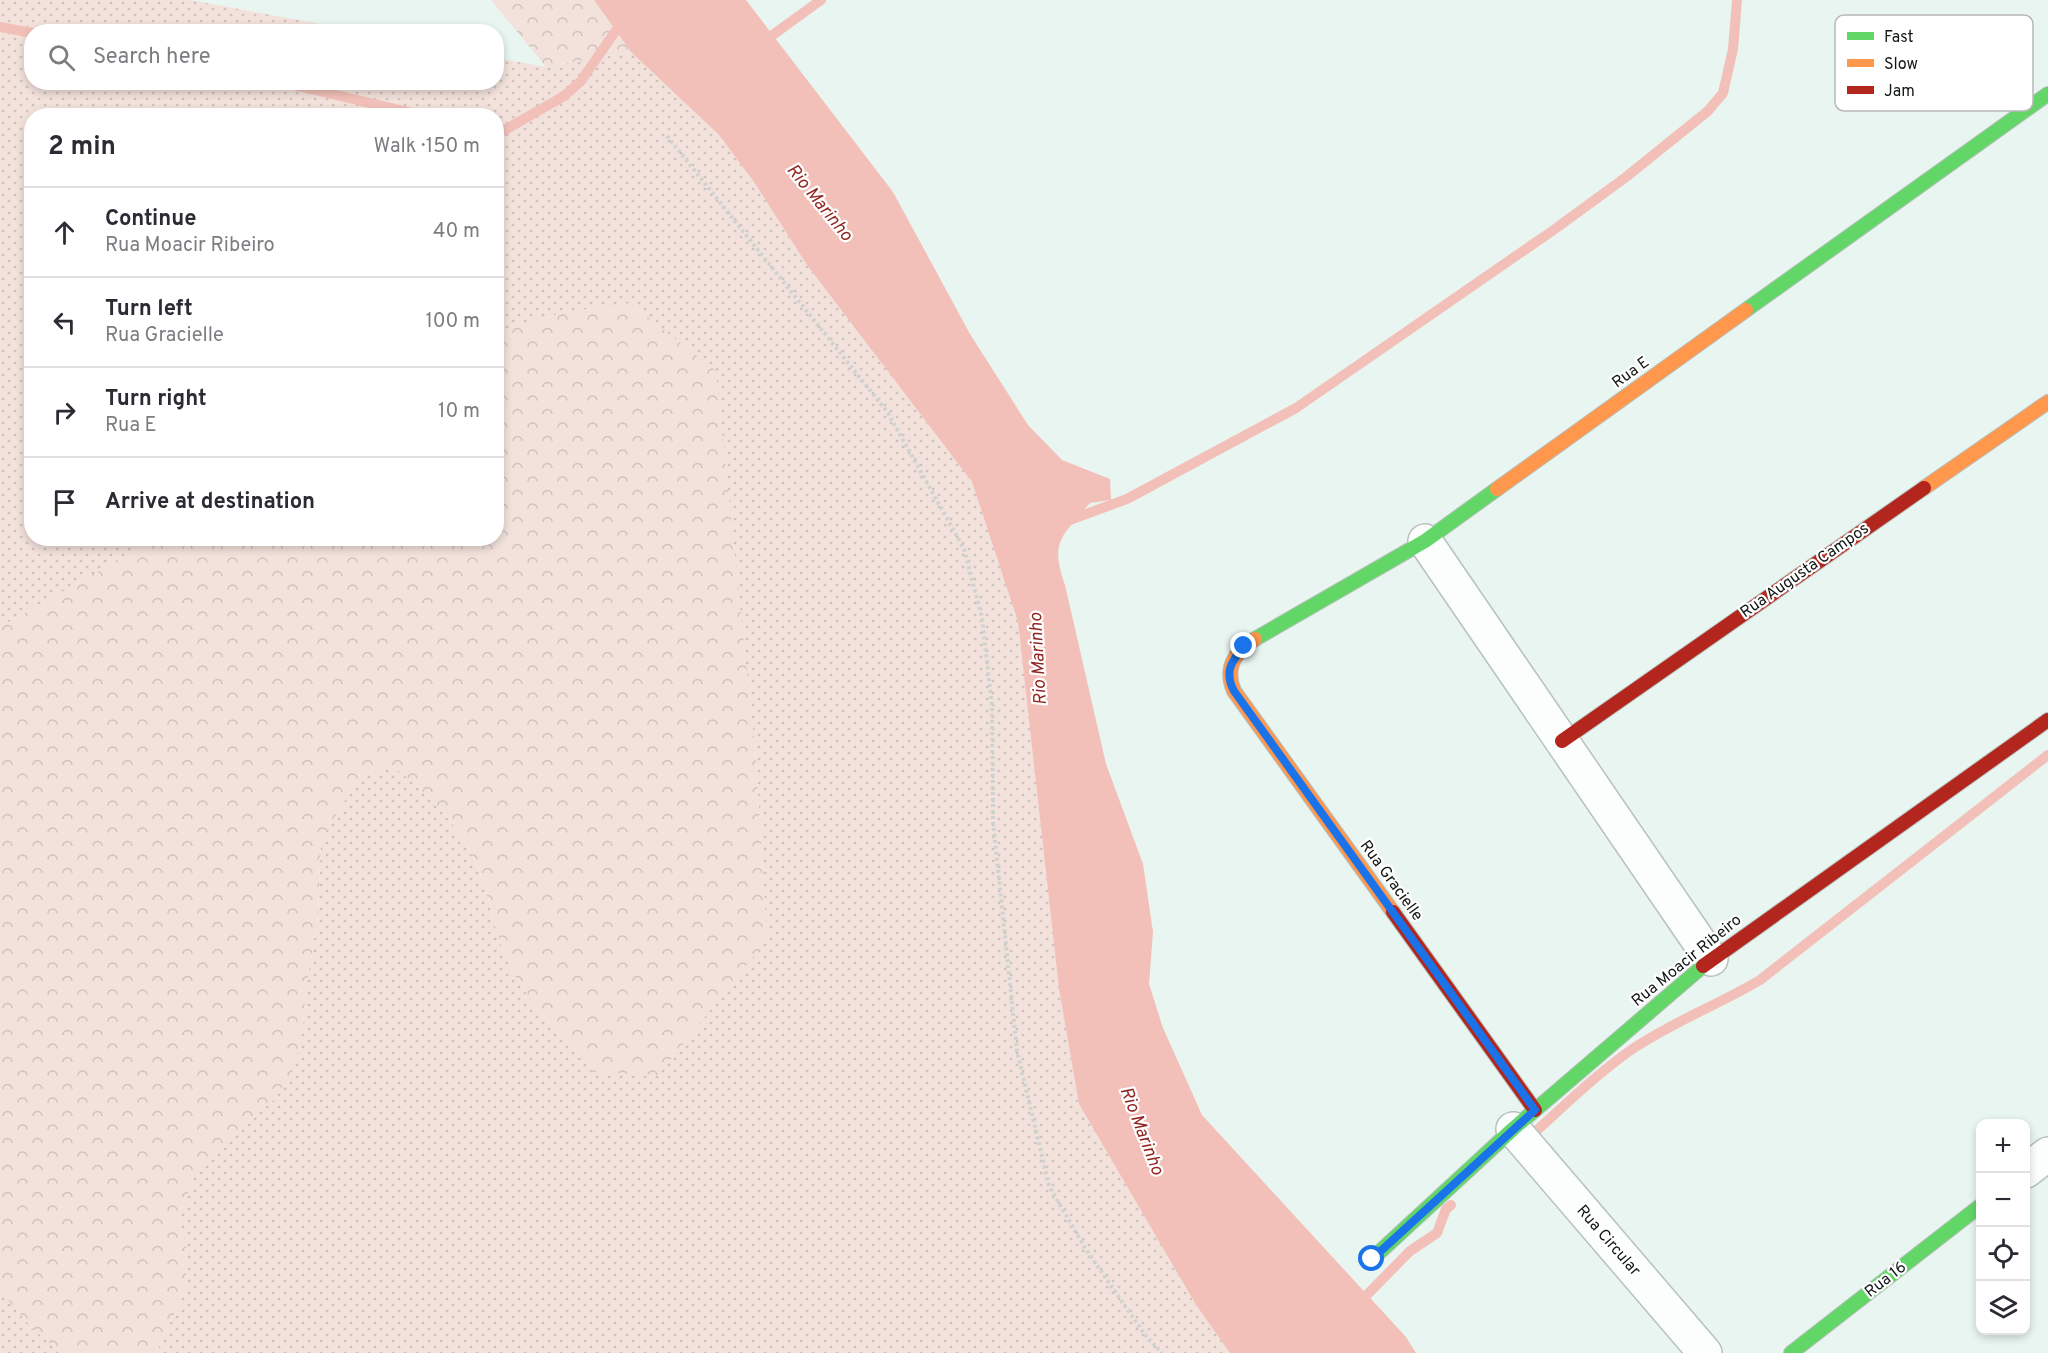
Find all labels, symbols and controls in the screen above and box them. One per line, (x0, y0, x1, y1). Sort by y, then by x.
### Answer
legend (1835, 15, 2033, 111)
search box (24, 24, 504, 90)
text: Fast (1884, 28, 1914, 48)
icon: search (45, 41, 78, 74)
text: Search here (93, 44, 211, 71)
text: Slow (1884, 55, 1918, 75)
text: Jam (1884, 82, 1915, 102)
text: 2 min (48, 131, 116, 164)
text: Walk · 150 m (374, 134, 480, 160)
water label: Rio Marinho (781, 160, 857, 247)
text: Continue (105, 206, 196, 233)
icon: ahead (48, 216, 81, 249)
text: 40 m (433, 219, 480, 245)
text: Rua Moacir Ribeiro (105, 233, 275, 259)
text: Turn left (105, 296, 193, 323)
icon: left (48, 306, 81, 339)
text: 100 m (425, 309, 480, 335)
text: Rua Gracielle (105, 323, 224, 349)
street label: Rua E (1608, 353, 1654, 393)
text: Turn right (105, 386, 207, 413)
icon: right (48, 396, 81, 429)
text: 10 m (438, 399, 480, 425)
text: Rua E (105, 413, 157, 439)
icon: arrive (48, 486, 81, 519)
text: Arrive at destination (105, 489, 315, 516)
street label: Rua Augusta Campos (1737, 519, 1873, 623)
water label: Rio Marinho (1025, 612, 1053, 706)
route end (1230, 632, 1256, 658)
street label: Rua Gracielle (1355, 837, 1427, 925)
street label: Rua Moacir Ribeiro (1628, 910, 1746, 1012)
water label: Rio Marinho (1114, 1084, 1168, 1179)
map controls (1976, 1119, 2030, 1335)
button: + (1976, 1119, 2030, 1173)
button: − (1976, 1173, 2030, 1227)
street label: Rua Circular (1572, 1201, 1644, 1281)
button: locate (1976, 1227, 2030, 1281)
route start (1358, 1245, 1384, 1271)
street label: Rua 16 (1861, 1258, 1911, 1302)
button: layers (1976, 1281, 2030, 1335)

